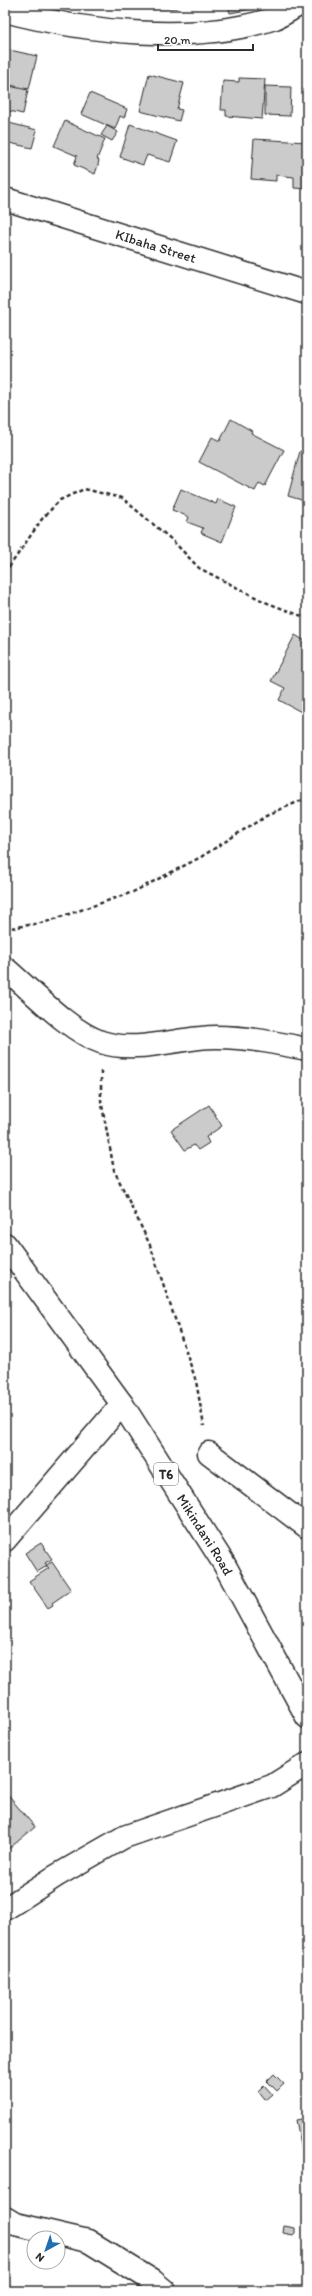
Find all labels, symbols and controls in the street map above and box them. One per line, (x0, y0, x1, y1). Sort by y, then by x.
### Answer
scale bar (158, 26, 253, 52)
text: 20 m (164, 33, 191, 47)
street label: KIbaha Street (114, 225, 198, 266)
road number: T6 (154, 1463, 178, 1485)
street label: Mikindani Road (173, 1491, 237, 1579)
north arrow (26, 2230, 66, 2270)
text: N (33, 2250, 47, 2265)

